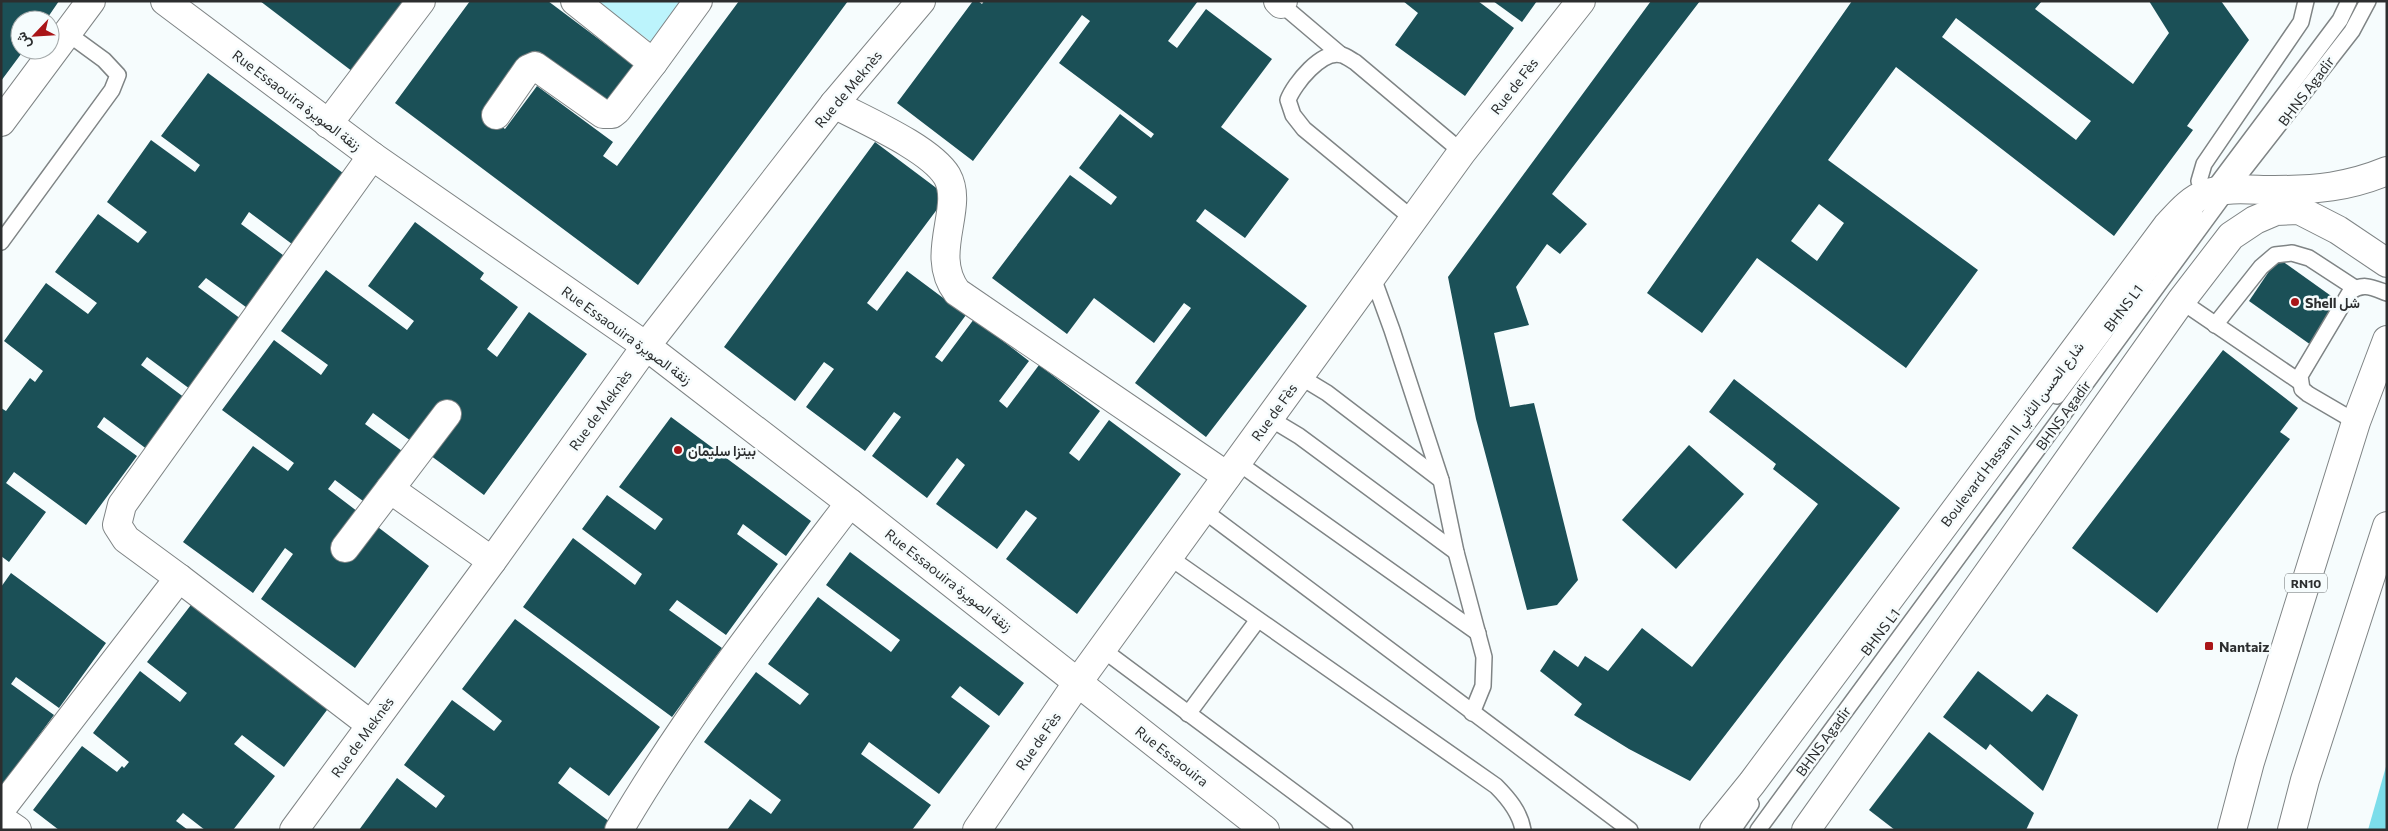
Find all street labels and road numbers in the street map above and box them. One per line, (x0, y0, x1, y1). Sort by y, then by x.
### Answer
street label: Rue Essaouira زنقة الصويرة (229, 46, 365, 155)
street label: Rue de Meknès (811, 47, 885, 131)
street label: BHNS Agadir (2274, 53, 2338, 129)
street label: Rue de Fès (1487, 54, 1541, 118)
street label: BHNS L1 (2100, 281, 2146, 335)
street label: Rue Essaouira زنقة الصويرة (558, 282, 696, 389)
street label: Boulevard Hassan II شارع الحسن الثاني (1937, 338, 2090, 532)
street label: Rue de Meknès (565, 366, 635, 454)
street label: BHNS Agadir (2032, 376, 2094, 453)
street label: Rue de Fès (1247, 380, 1301, 444)
street label: Rue Essaouira زنقة الصويرة (881, 525, 1016, 636)
road number: RN10 (2285, 574, 2327, 592)
street label: BHNS L1 (1857, 605, 1903, 659)
street label: Rue de Meknès (327, 693, 397, 781)
street label: BHNS Agadir (1792, 702, 1854, 779)
street label: Rue de Fès (1012, 709, 1064, 773)
street label: Rue Essaouira (1132, 722, 1212, 790)

